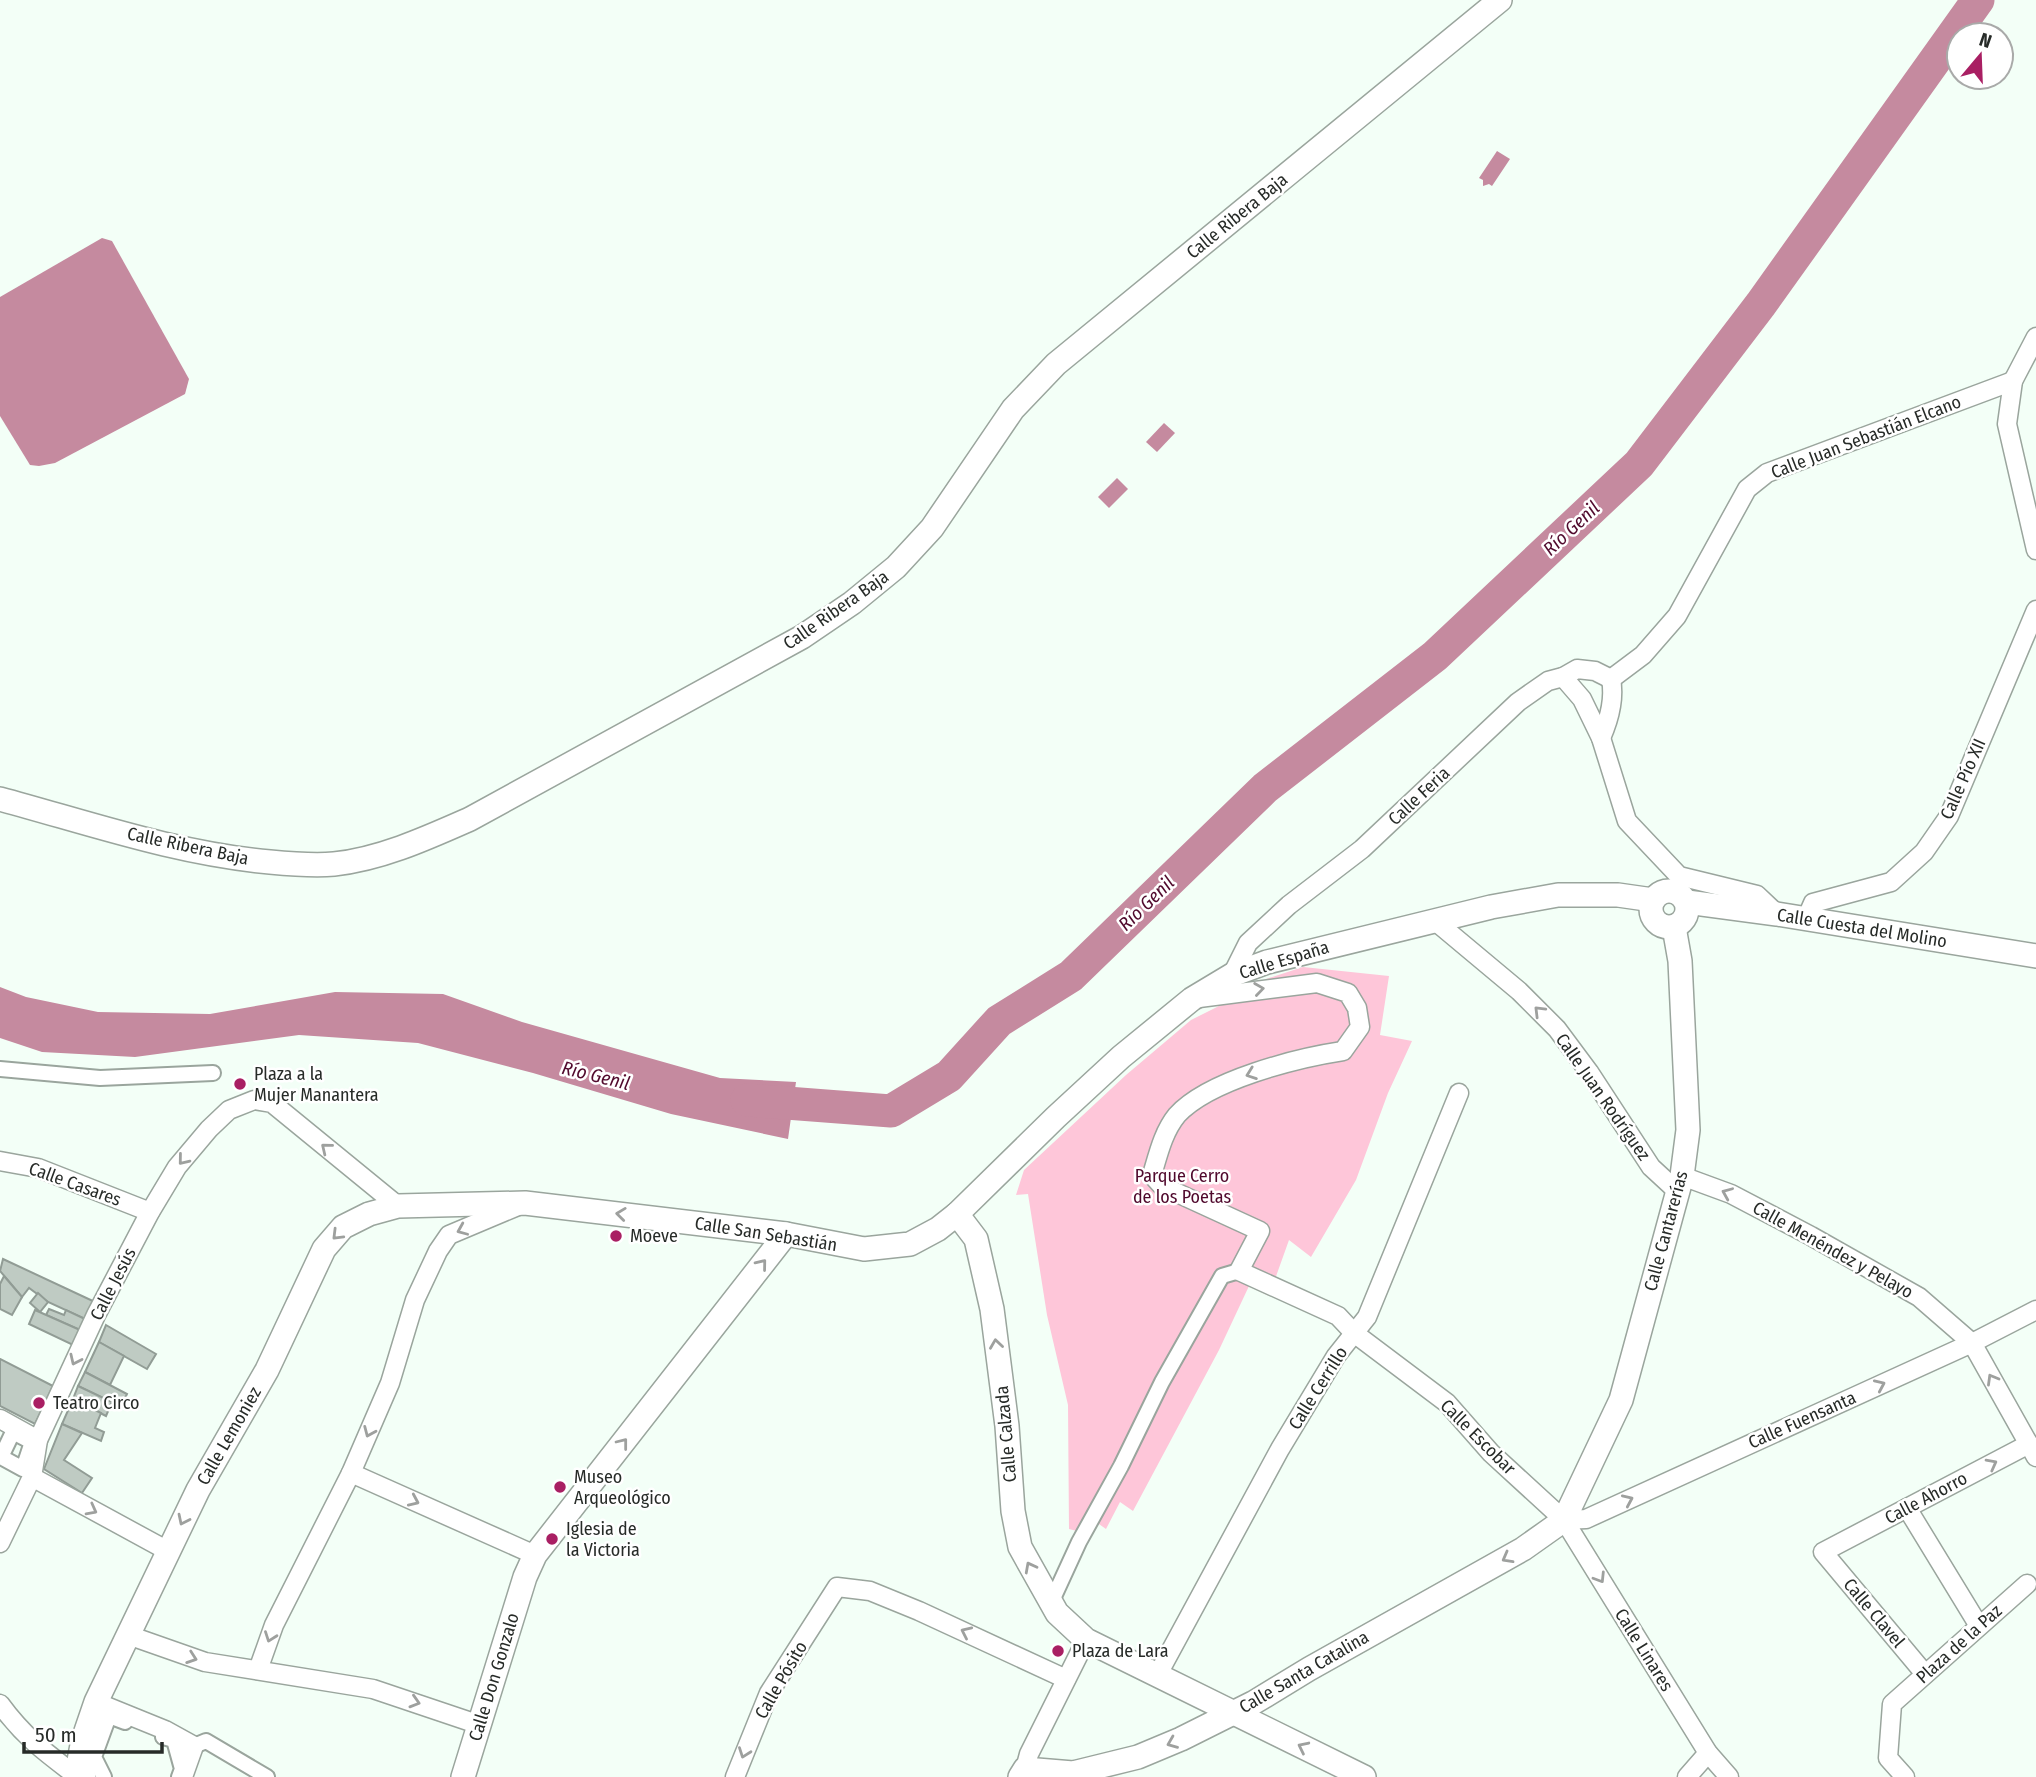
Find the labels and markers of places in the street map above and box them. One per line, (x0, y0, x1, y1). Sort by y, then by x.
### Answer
place label: Plaza a la Mujer Manantera (254, 1063, 379, 1106)
marker: Plaza a la Mujer Manantera (232, 1076, 248, 1092)
place label: Moeve (630, 1225, 678, 1247)
marker: Moeve (608, 1228, 624, 1244)
place label: Teatro Circo (53, 1392, 140, 1414)
marker: Teatro Circo (31, 1395, 47, 1411)
place label: Museo Arqueológico (574, 1466, 671, 1509)
marker: Museo Arqueológico (552, 1479, 568, 1495)
place label: Iglesia de la Victoria (566, 1518, 640, 1561)
marker: Iglesia de la Victoria (544, 1531, 560, 1547)
place label: Plaza de Lara (1072, 1640, 1169, 1662)
marker: Plaza de Lara (1050, 1643, 1066, 1659)

